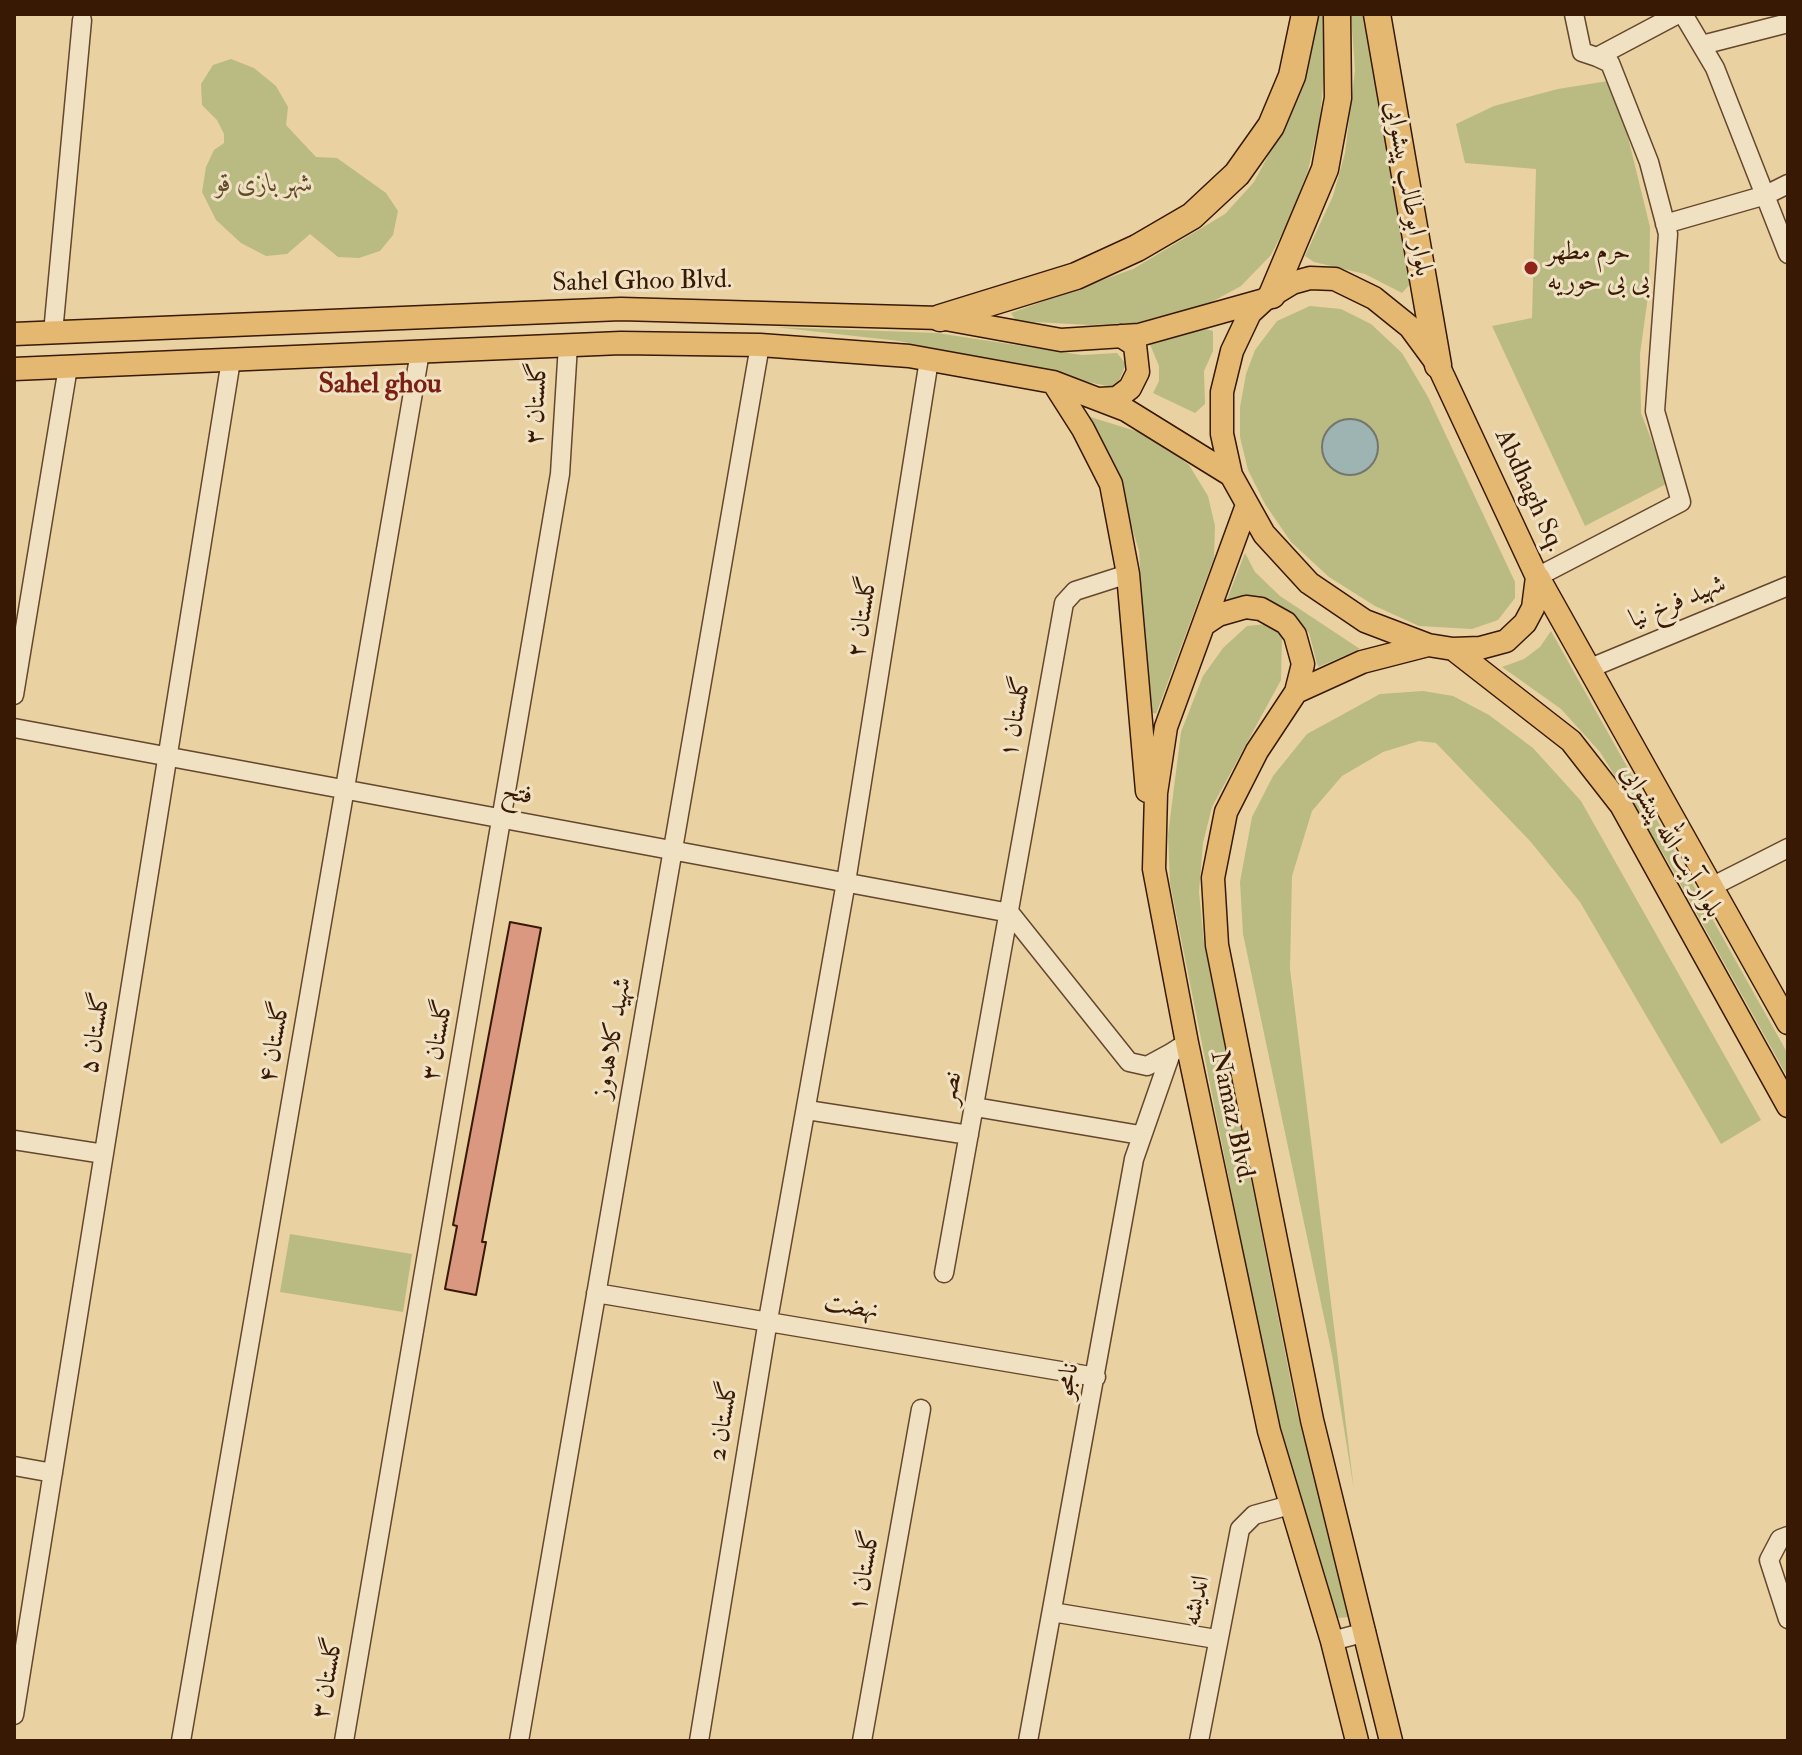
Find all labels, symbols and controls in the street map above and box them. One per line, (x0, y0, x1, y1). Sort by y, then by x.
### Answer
street label: بلوار ابوطالب پیشوایی (1376, 99, 1438, 279)
park label: شهر بازی قو (215, 169, 313, 201)
place label: حرم مطهر بی بی حوریه (1547, 237, 1650, 298)
marker: حرم مطهر بی بی حوریه (1522, 259, 1540, 277)
street label: Sahel Ghoo Blvd. (552, 266, 732, 300)
street label: گلستان ۳ (520, 361, 556, 445)
district label: Sahel ghou (319, 369, 441, 403)
street label: Abdhagh Sq. (1486, 425, 1570, 557)
street label: شهید فرخ نیا (1625, 569, 1731, 637)
street label: گلستان ۲ (842, 574, 886, 660)
street label: گلستان ۱ (994, 673, 1040, 761)
street label: بلوار آیت الله پیشوایی (1612, 760, 1728, 924)
street label: فتح (499, 777, 535, 813)
street label: شهید کلاهدوز (588, 975, 640, 1101)
street label: گلستان ۵ (75, 990, 119, 1076)
street label: گلستان ۳ (416, 996, 462, 1084)
street label: گلستان ۴ (253, 998, 299, 1086)
street label: Namaz Blvd. (1202, 1048, 1260, 1186)
street label: نصر (934, 1069, 970, 1107)
street label: نهضت (821, 1288, 881, 1328)
street label: نامجو (1051, 1361, 1087, 1401)
street label: گلستان 2 (703, 1379, 747, 1463)
street label: گلستان ۱ (843, 1527, 889, 1615)
street label: اندیشه (1177, 1573, 1219, 1629)
street label: گلستان ۳ (306, 1634, 352, 1722)

